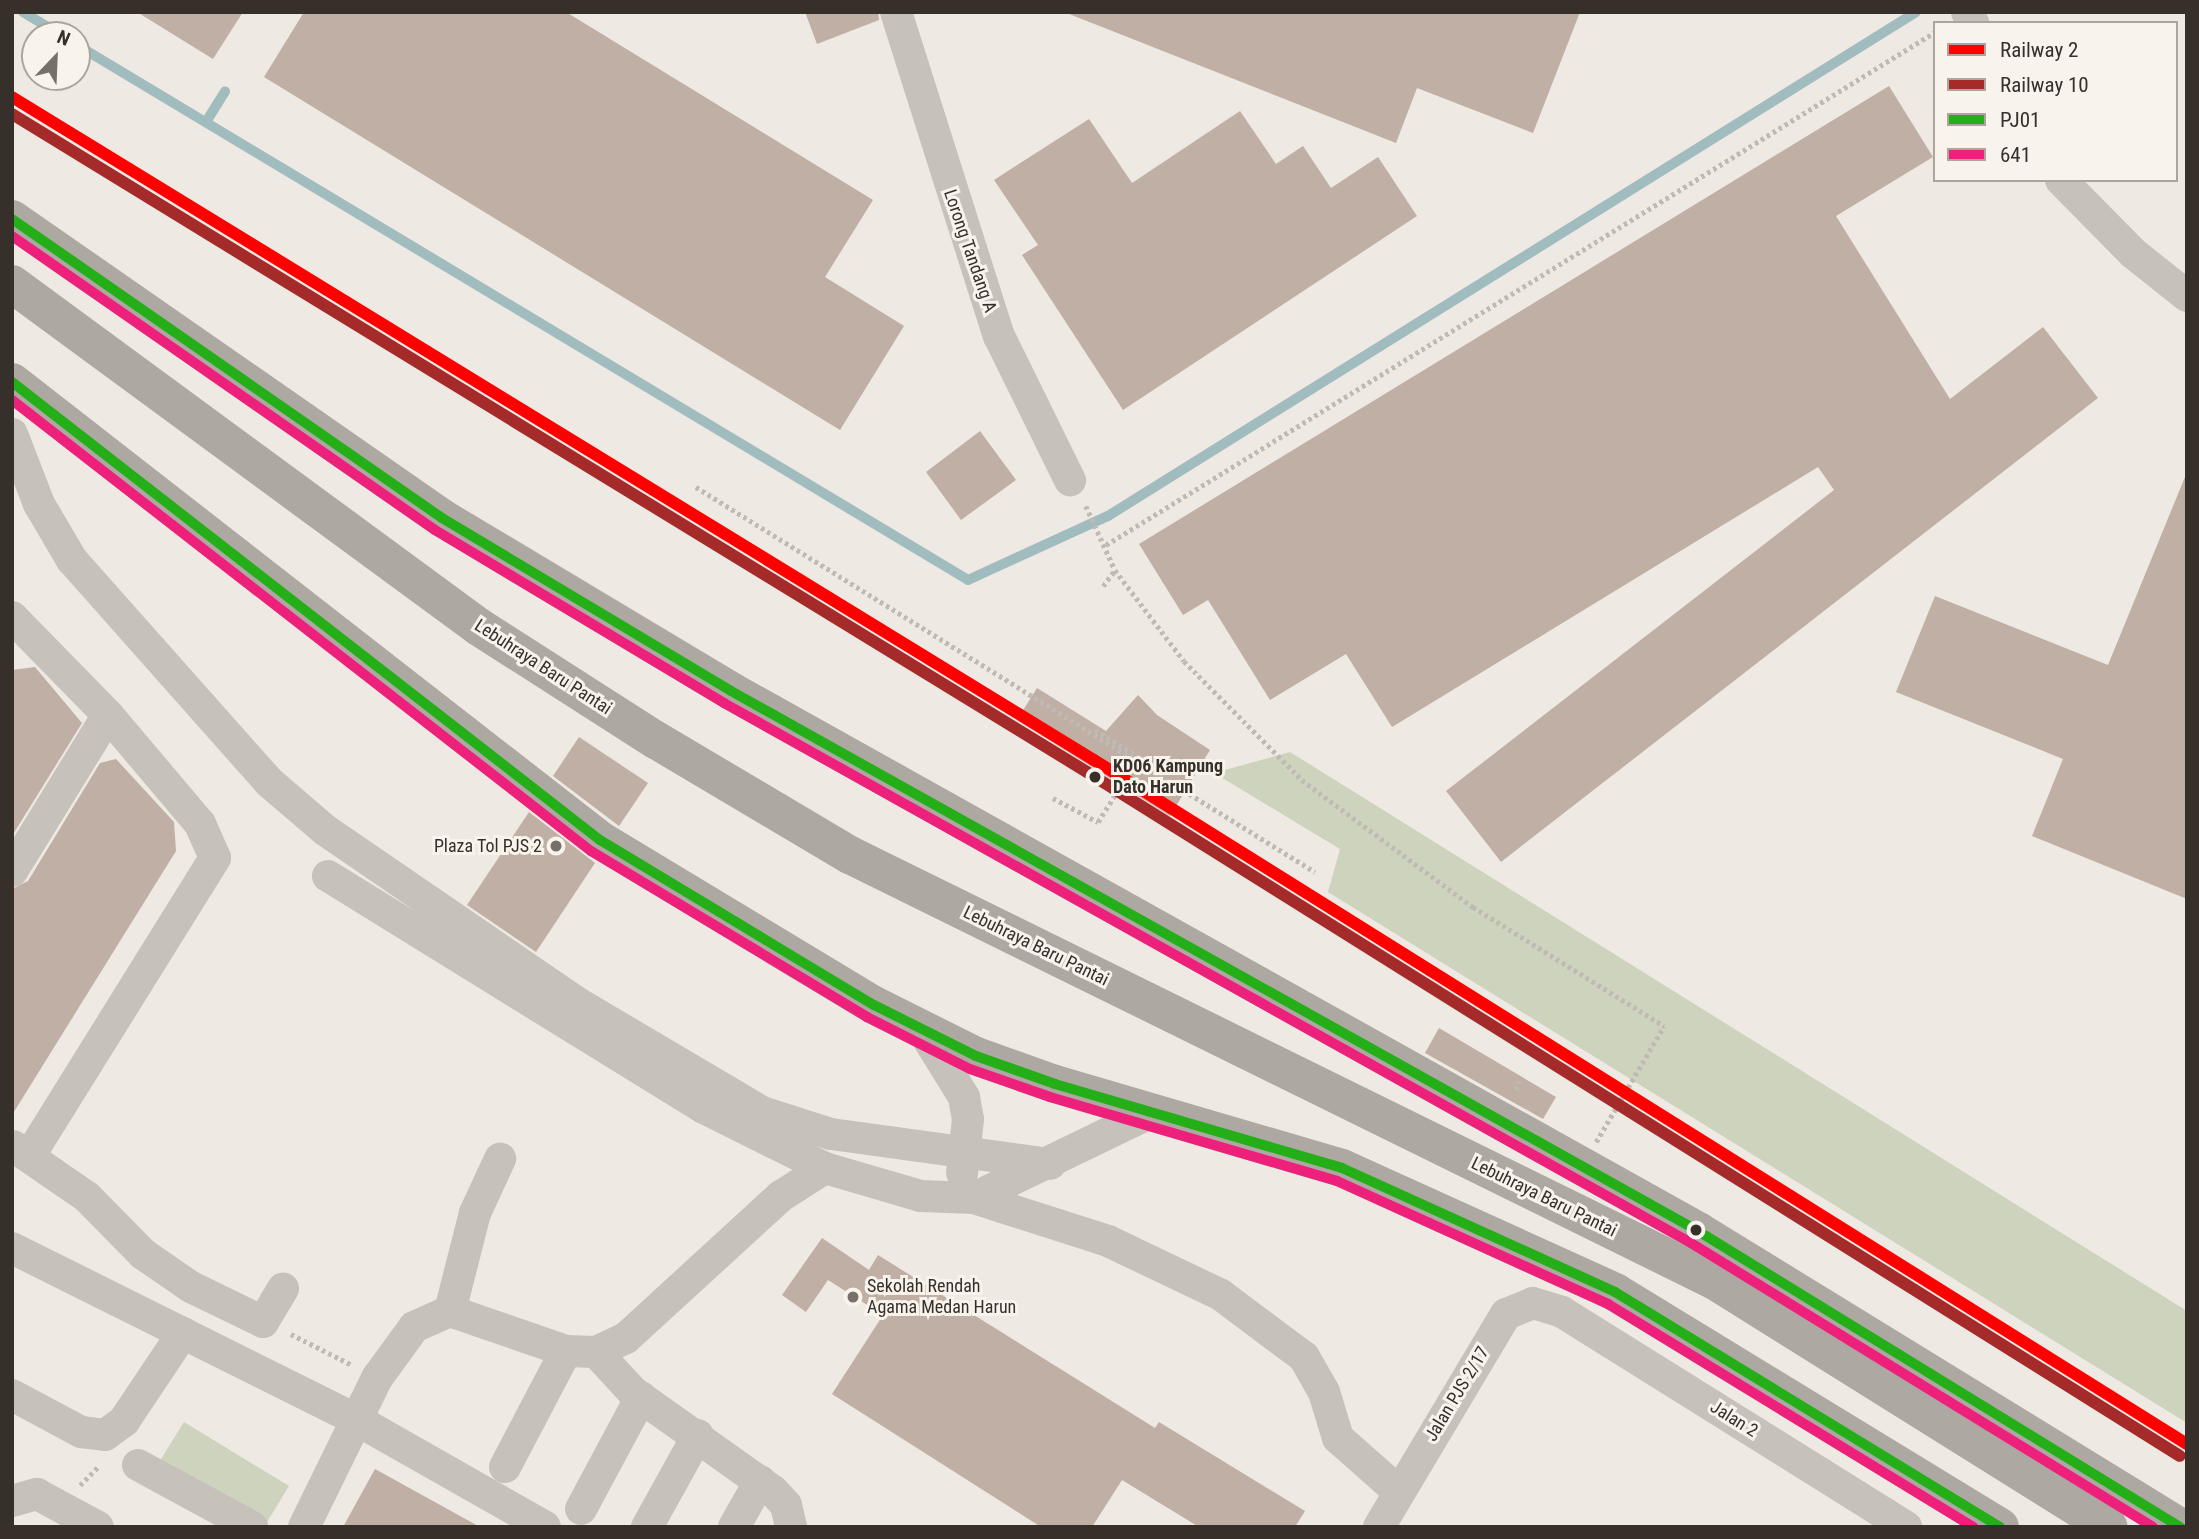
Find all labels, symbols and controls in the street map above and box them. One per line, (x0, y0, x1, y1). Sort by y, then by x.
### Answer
north arrow (21, 21, 91, 91)
legend (1933, 21, 2178, 182)
text: N (54, 25, 73, 51)
text: Railway 2 (2000, 38, 2078, 62)
text: Railway 10 (2000, 73, 2089, 97)
text: PJ01 (2000, 108, 2040, 132)
text: 641 (2000, 143, 2031, 167)
street label: Lorong Tandang A (939, 186, 1001, 316)
street label: Lebuhraya Baru Pantai (470, 615, 616, 719)
place label: KD06 Kampung Dato Harun (1113, 756, 1223, 798)
marker: KD06 Kampung Dato Harun (1083, 765, 1107, 789)
place label: Plaza Tol PJS 2 (434, 835, 542, 857)
marker: Plaza Tol PJS 2 (548, 838, 564, 854)
street label: Lebuhraya Baru Pantai (960, 901, 1112, 991)
street label: Lebuhraya Baru Pantai (1468, 1152, 1620, 1242)
unlabelled marker (1689, 1223, 1703, 1237)
place label: Sekolah Rendah Agama Medan Harun (867, 1276, 1016, 1318)
marker: Sekolah Rendah Agama Medan Harun (845, 1289, 861, 1305)
street label: Jalan PJS 2/17 (1420, 1343, 1494, 1445)
street label: Jalan 2 (1706, 1396, 1762, 1442)

